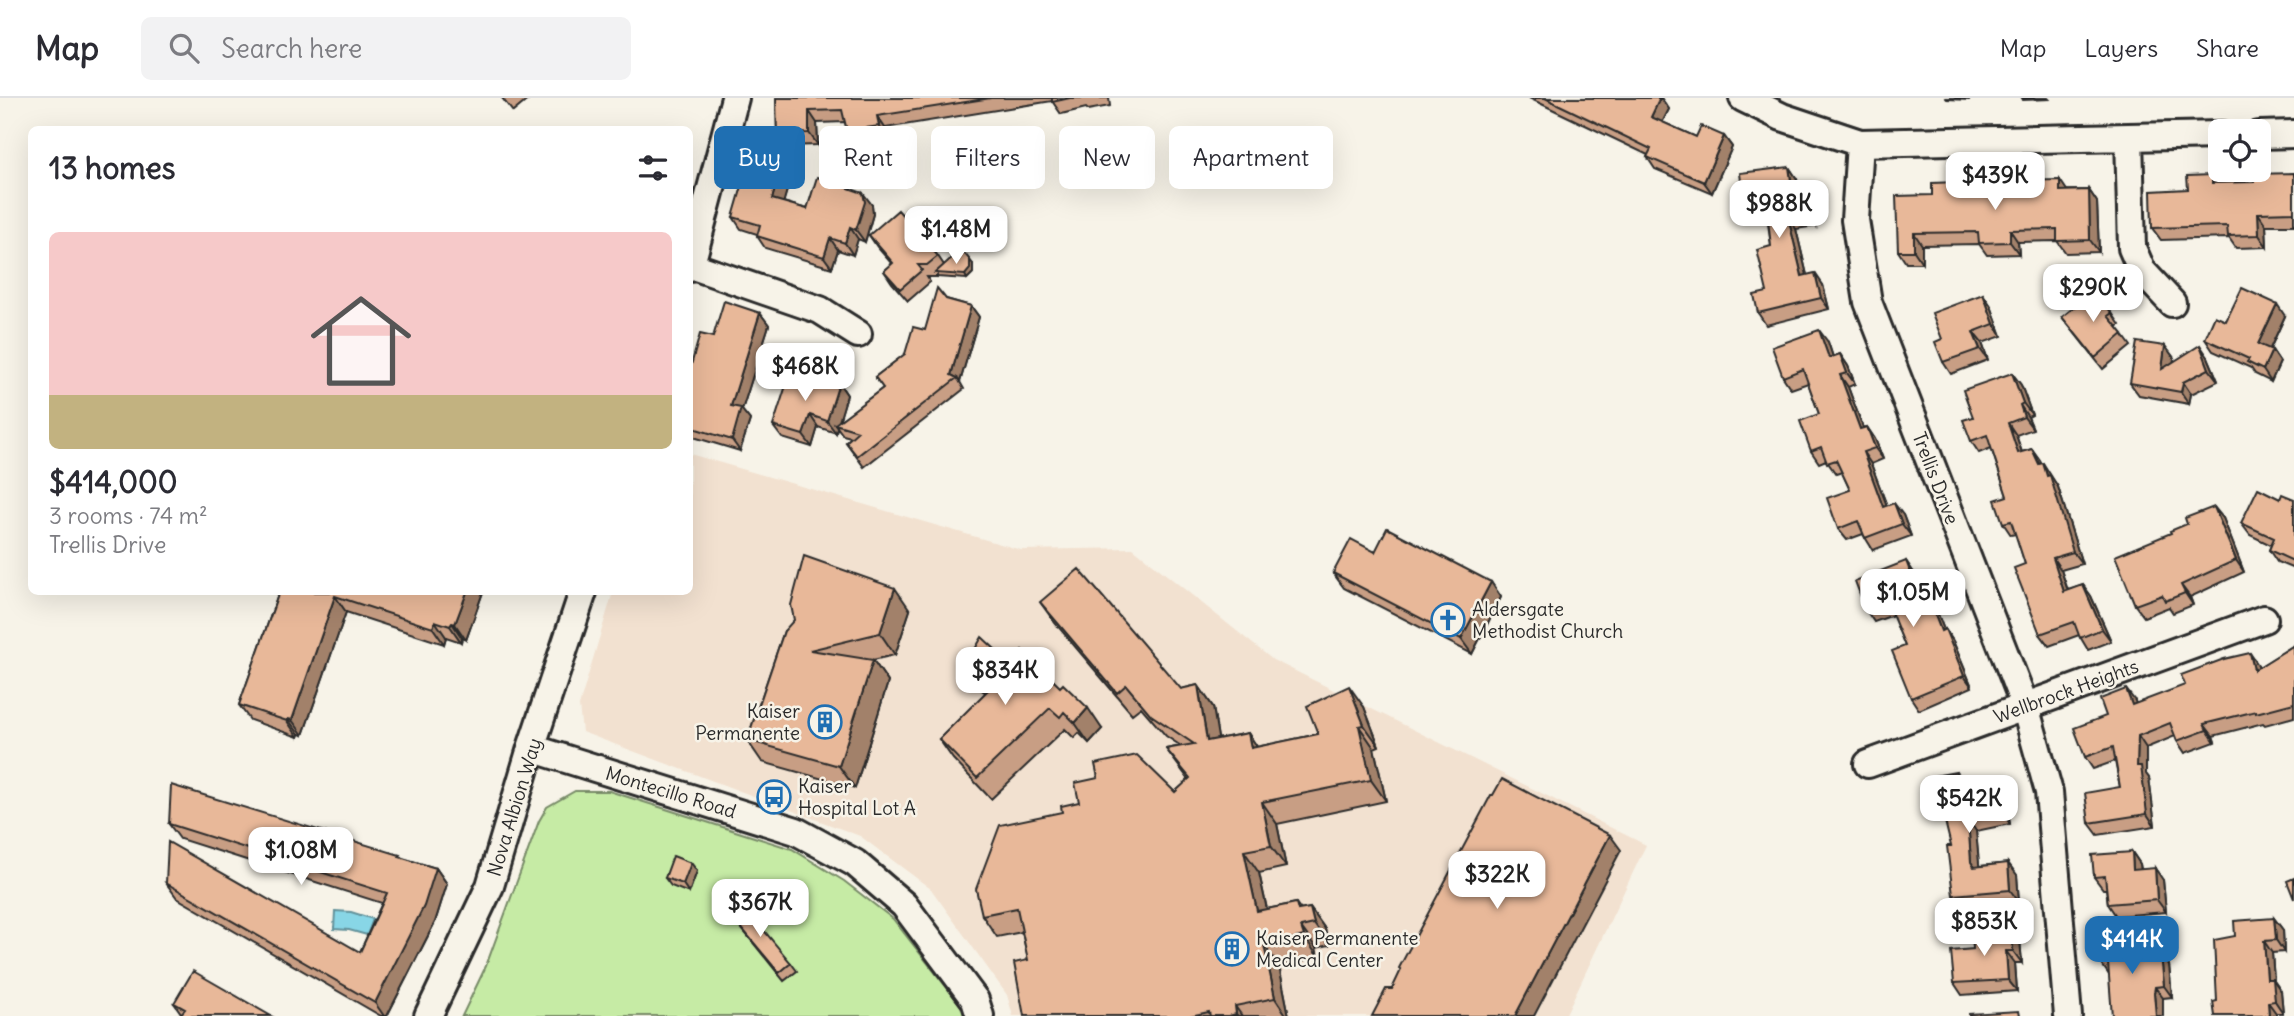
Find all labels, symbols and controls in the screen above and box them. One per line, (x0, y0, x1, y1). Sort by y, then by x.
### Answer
search box (141, 17, 631, 80)
text: Map (35, 27, 99, 69)
icon: search (165, 29, 203, 67)
text: Search here (221, 32, 362, 65)
text: Map (2000, 33, 2046, 63)
text: Layers (2084, 33, 2158, 63)
text: Share (2196, 33, 2259, 63)
map controls (2208, 119, 2271, 182)
button: locate (2208, 119, 2271, 182)
chip: Buy (714, 126, 805, 189)
chip: Rent (819, 126, 917, 189)
chip: Filters (931, 126, 1045, 189)
chip: New (1059, 126, 1155, 189)
chip: Apartment (1169, 126, 1333, 189)
text: 13 homes (49, 149, 175, 187)
icon: filters (634, 149, 672, 187)
pin: $439K (1946, 152, 2044, 212)
text: $439K (1962, 160, 2028, 189)
pin: $988K (1730, 180, 1828, 240)
text: $988K (1746, 188, 1812, 217)
pin: $1.48M (899, 206, 1013, 266)
text: $1.48M (920, 214, 992, 243)
pin: $290K (2044, 264, 2142, 324)
text: $290K (2059, 272, 2127, 301)
icon: home (298, 278, 424, 404)
pin: $468K (756, 344, 854, 403)
text: $468K (772, 351, 838, 380)
street label: Trellis Drive (1907, 428, 1965, 528)
text: $414,000 (49, 463, 177, 501)
text: 3 rooms · 74 m² (49, 501, 208, 530)
text: Trellis Drive (49, 530, 166, 559)
pin: $1.05M (1856, 570, 1970, 629)
text: $1.05M (1876, 577, 1950, 606)
place label: Aldersgate Methodist Church (1472, 597, 1623, 643)
church icon: Aldersgate Methodist Church (1429, 601, 1467, 639)
pin: $834K (956, 648, 1054, 707)
street label: Wellbrock Heights (1990, 654, 2142, 728)
text: $834K (972, 655, 1038, 684)
place label: Kaiser Permanente (695, 699, 800, 745)
building icon: Kaiser Permanente (806, 703, 844, 741)
street label: Nova Albion Way (482, 735, 546, 879)
street label: Montecillo Road (603, 761, 739, 823)
place label: Kaiser Hospital Lot A (798, 774, 916, 820)
pin: $542K (1920, 776, 2018, 835)
bus stop icon: Kaiser Hospital Lot A (755, 778, 793, 816)
text: $542K (1936, 783, 2002, 812)
pin: $1.08M (244, 828, 358, 887)
text: $1.08M (264, 835, 338, 864)
pin: $322K (1448, 852, 1546, 911)
text: $322K (1464, 859, 1530, 888)
pin: $367K (711, 880, 809, 939)
text: $367K (728, 887, 792, 916)
pin: $853K (1935, 898, 2033, 958)
text: $853K (1951, 906, 2017, 935)
pin: $414K (2083, 916, 2181, 976)
text: $414K (2101, 924, 2163, 953)
place label: Kaiser Permanente Medical Center (1256, 926, 1419, 972)
building icon: Kaiser Permanente Medical Center (1213, 930, 1251, 968)

